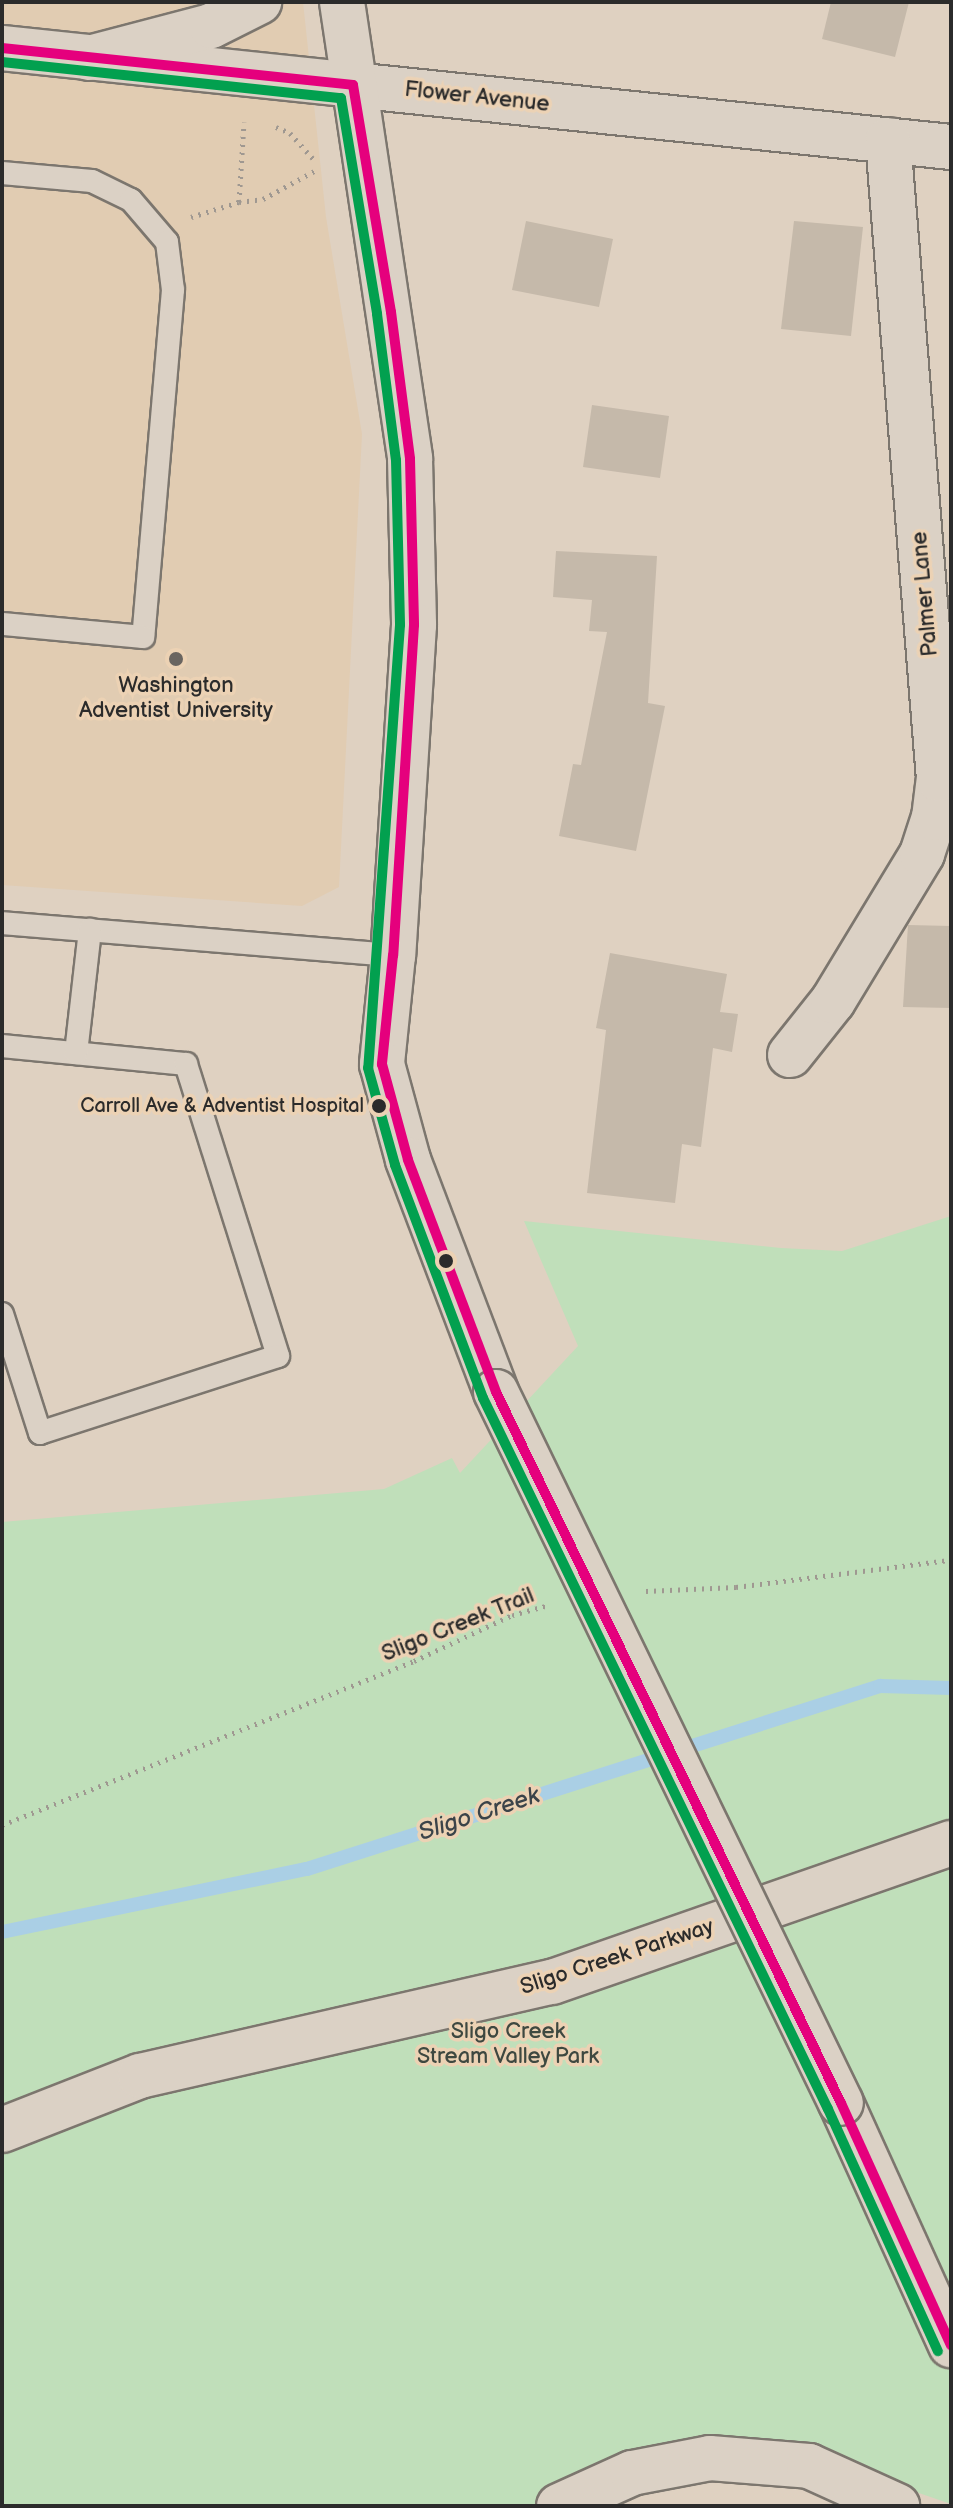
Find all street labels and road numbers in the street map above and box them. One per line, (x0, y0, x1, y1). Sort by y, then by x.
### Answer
street label: Flower Avenue (403, 76, 551, 118)
street label: Palmer Lane (906, 530, 944, 658)
street label: Sligo Creek Trail (378, 1582, 538, 1668)
street label: Sligo Creek Parkway (517, 1913, 717, 2001)

